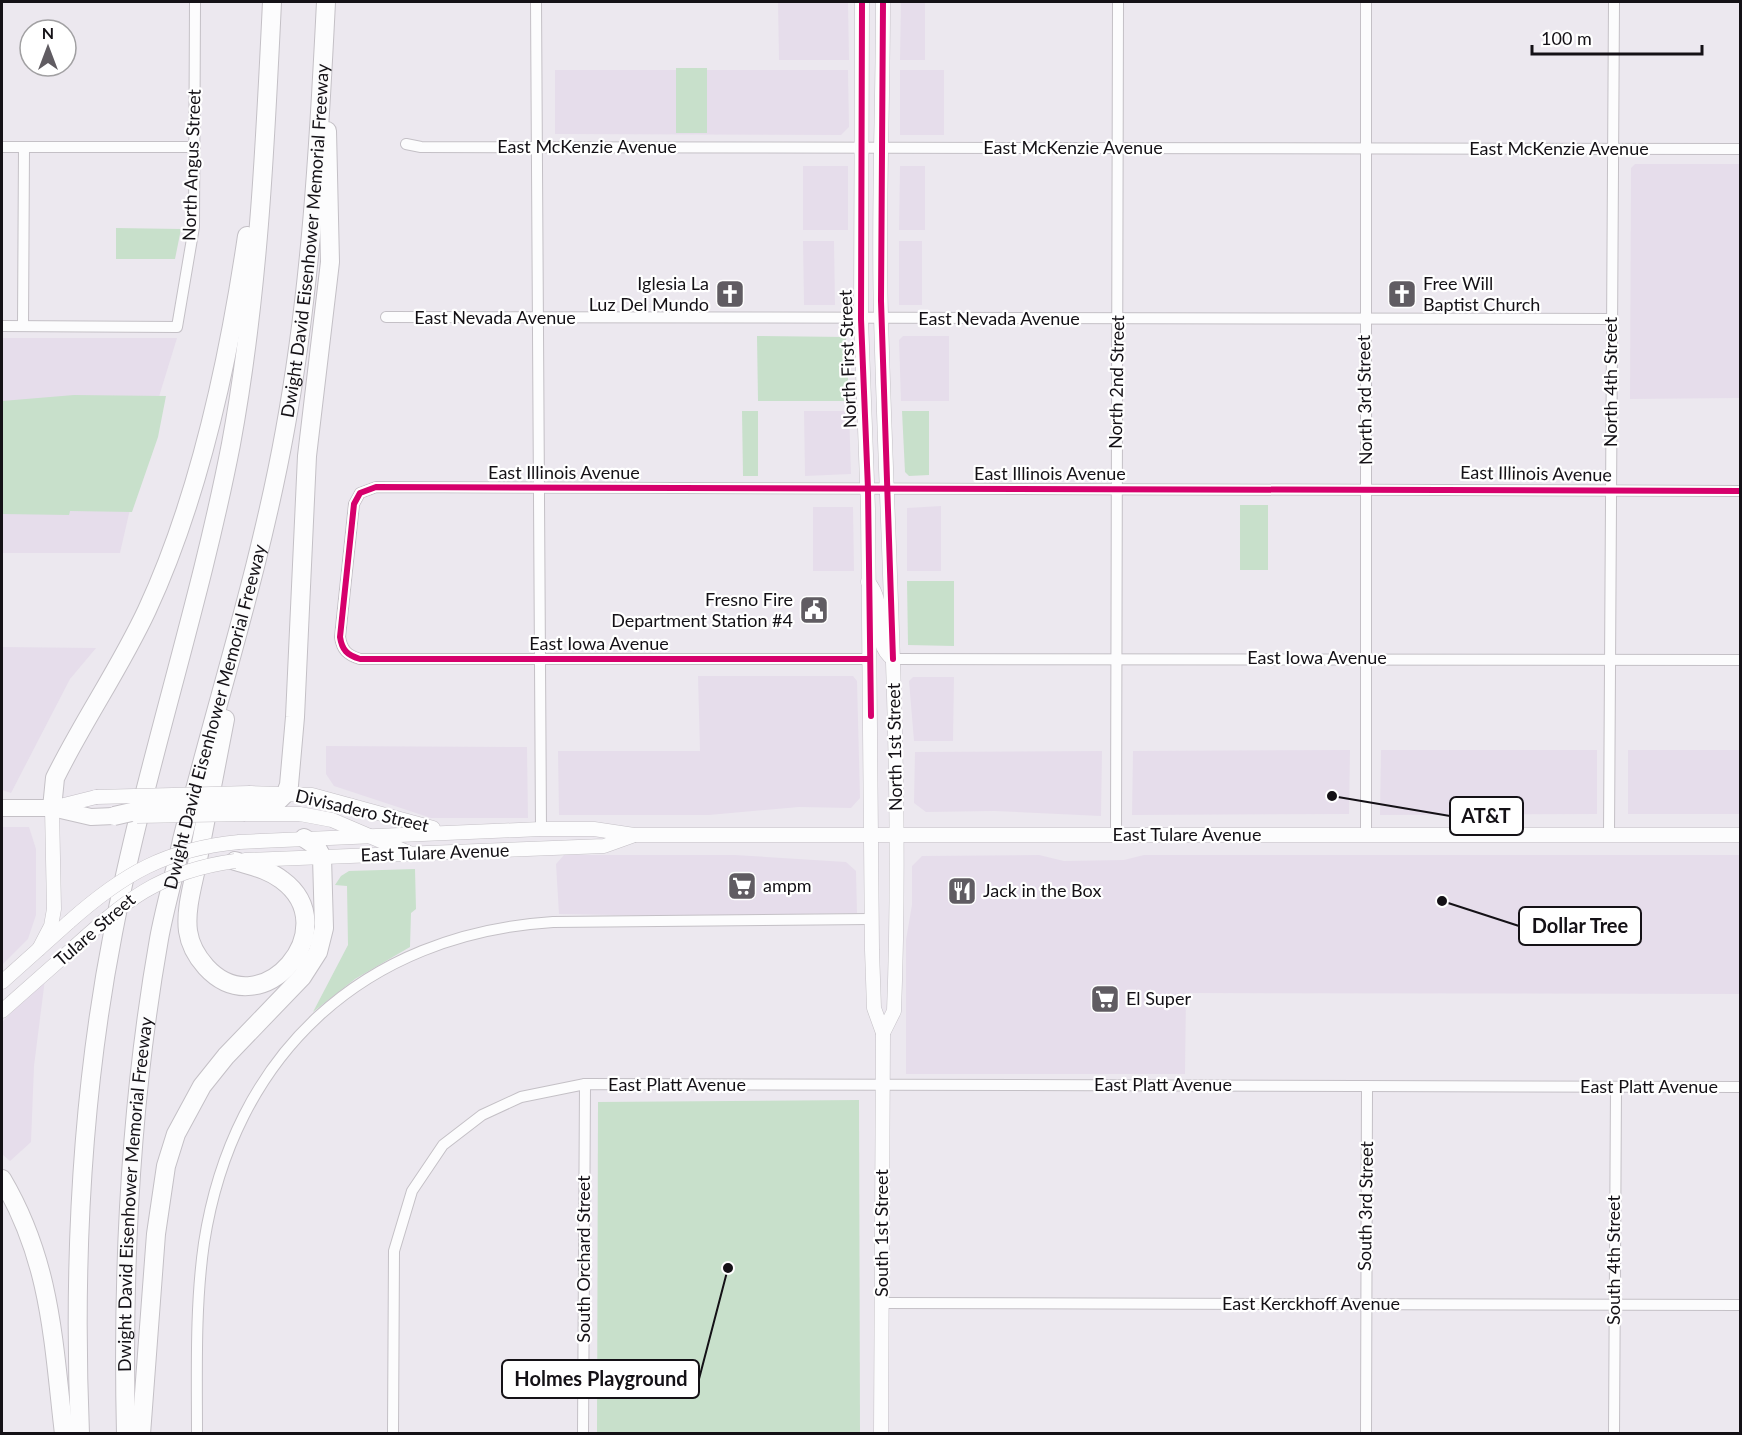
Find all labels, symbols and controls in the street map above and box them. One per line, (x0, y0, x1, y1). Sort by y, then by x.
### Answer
north arrow (18, 18, 78, 78)
scale bar (1532, 18, 1702, 56)
text: N (42, 23, 54, 42)
text: 100 m (1541, 27, 1592, 49)
street label: Dwight David Eisenhower Memorial Freeway (275, 62, 333, 419)
street label: North Angus Street (177, 88, 205, 241)
street label: East McKenzie Avenue (497, 135, 677, 157)
street label: East McKenzie Avenue (983, 136, 1163, 158)
street label: East McKenzie Avenue (1469, 137, 1649, 159)
place label: Iglesia La Luz Del Mundo (589, 272, 709, 315)
place label: Free Will Baptist Church (1423, 272, 1540, 315)
church icon: Iglesia La Luz Del Mundo (714, 278, 746, 310)
church icon: Free Will Baptist Church (1386, 278, 1418, 310)
street label: North First Street (834, 289, 860, 429)
street label: East Nevada Avenue (414, 306, 576, 328)
street label: East Nevada Avenue (918, 307, 1080, 329)
street label: North 2nd Street (1104, 314, 1128, 449)
street label: North 4th Street (1599, 316, 1621, 447)
street label: North 3rd Street (1352, 334, 1376, 465)
street label: East Illinois Avenue (488, 461, 640, 483)
street label: East Illinois Avenue (1460, 461, 1612, 485)
street label: East Illinois Avenue (974, 462, 1126, 484)
street label: Dwight David Eisenhower Memorial Freeway (159, 541, 270, 892)
place label: Fresno Fire Department Station #4 (611, 588, 793, 631)
public building icon: Fresno Fire Department Station #4 (798, 594, 830, 626)
street label: East Iowa Avenue (529, 632, 669, 654)
street label: East Iowa Avenue (1247, 646, 1387, 668)
street label: North 1st Street (882, 682, 906, 811)
street label: Divisadero Street (293, 784, 432, 836)
callout: AT&T (1450, 797, 1523, 835)
text: AT&T (1460, 803, 1511, 827)
street label: East Tulare Avenue (1113, 823, 1261, 845)
street label: East Tulare Avenue (360, 838, 510, 866)
supermarket icon: ampm (726, 870, 758, 902)
place label: ampm (763, 874, 812, 896)
restaurant icon: Jack in the Box (946, 875, 978, 907)
place label: Jack in the Box (983, 879, 1101, 901)
street label: Tulare Street (50, 888, 140, 970)
callout: Dollar Tree (1519, 907, 1641, 945)
text: Dollar Tree (1532, 913, 1629, 937)
supermarket icon: El Super (1089, 983, 1121, 1015)
place label: El Super (1126, 987, 1191, 1009)
street label: Dwight David Eisenhower Memorial Freeway (113, 1015, 157, 1372)
street label: East Platt Avenue (608, 1073, 746, 1095)
street label: East Platt Avenue (1094, 1073, 1232, 1095)
street label: East Platt Avenue (1580, 1075, 1718, 1097)
street label: South 3rd Street (1353, 1140, 1377, 1271)
street label: South 1st Street (870, 1169, 892, 1297)
street label: South Orchard Street (572, 1175, 594, 1343)
street label: South 4th Street (1602, 1194, 1624, 1325)
street label: East Kerckhoff Avenue (1222, 1292, 1400, 1314)
callout: Holmes Playground (502, 1360, 699, 1398)
text: Holmes Playground (514, 1366, 688, 1390)

